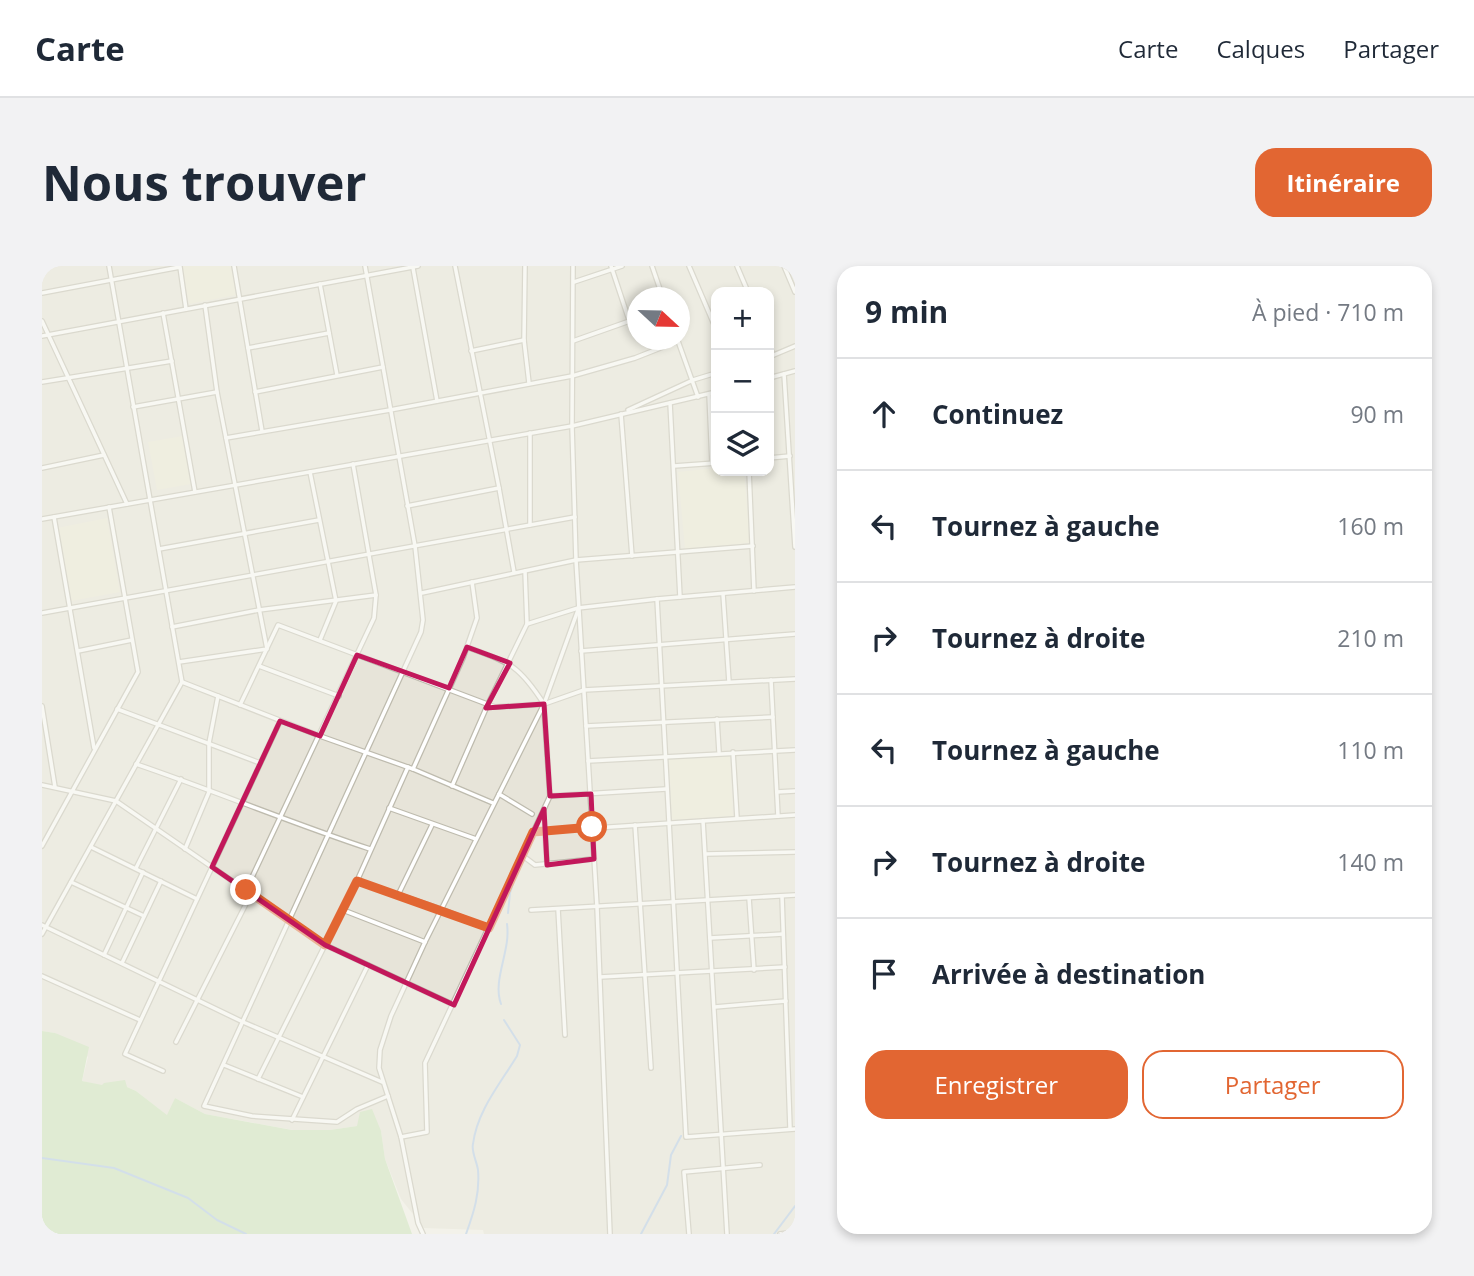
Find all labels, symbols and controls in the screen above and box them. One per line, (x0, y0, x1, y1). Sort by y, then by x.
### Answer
text: Carte (35, 26, 125, 71)
text: Carte (1118, 32, 1178, 65)
text: Calques (1216, 32, 1305, 65)
text: Partager (1343, 32, 1439, 65)
button: Itinéraire (1255, 148, 1432, 217)
text: Nous trouver (42, 149, 367, 215)
north arrow (627, 287, 690, 350)
map controls (711, 287, 774, 476)
button: + (711, 287, 774, 350)
text: 9 min (865, 291, 948, 332)
text: À pied · 710 m (1252, 296, 1404, 328)
button: − (711, 350, 774, 413)
icon: ahead (865, 395, 903, 433)
text: Continuez (932, 396, 1063, 432)
text: 90 m (1350, 398, 1404, 430)
button: layers (711, 413, 774, 476)
icon: left (865, 507, 903, 545)
text: Tournez à gauche (932, 508, 1160, 544)
text: 160 m (1337, 510, 1404, 542)
icon: right (865, 619, 903, 657)
text: Tournez à droite (932, 620, 1145, 656)
text: 210 m (1337, 622, 1404, 654)
icon: left (865, 731, 903, 769)
text: Tournez à gauche (932, 732, 1160, 768)
text: 110 m (1337, 734, 1404, 766)
route start (576, 811, 607, 842)
icon: right (865, 843, 903, 881)
text: Tournez à droite (932, 844, 1145, 880)
text: 140 m (1337, 846, 1404, 878)
route end (230, 874, 261, 905)
icon: arrive (865, 955, 903, 993)
text: Arrivée à destination (932, 956, 1205, 992)
button: Enregistrer (865, 1050, 1128, 1119)
button: Partager (1142, 1050, 1404, 1119)

